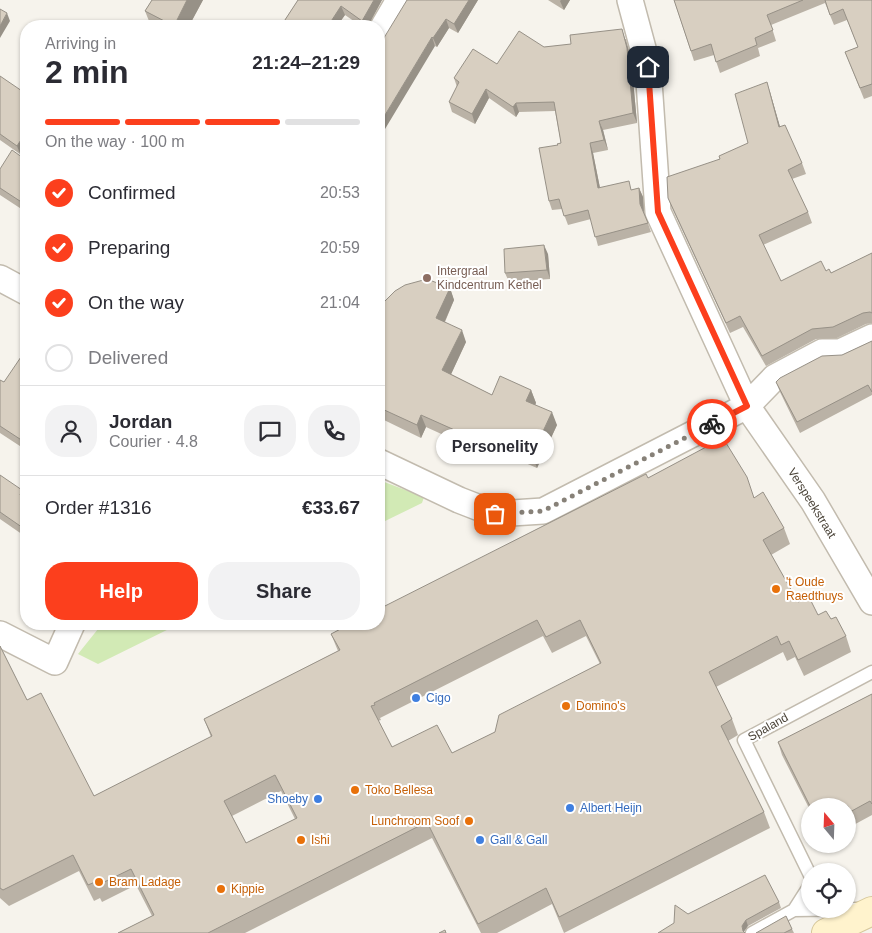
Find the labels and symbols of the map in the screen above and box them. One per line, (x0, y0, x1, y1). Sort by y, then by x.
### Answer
pin (627, 46, 669, 88)
place label: Intergraal Kindcentrum Kethel (437, 264, 542, 292)
marker: Intergraal Kindcentrum Kethel (421, 272, 433, 284)
courier (687, 399, 737, 449)
callout: Personelity (436, 429, 554, 464)
street label: Verspeekstraat (785, 465, 839, 541)
pin (474, 493, 516, 535)
place label: 't Oude Raedthuys (786, 575, 843, 603)
marker: 't Oude Raedthuys (770, 583, 782, 595)
place label: Cigo (426, 691, 451, 705)
marker: Cigo (410, 692, 422, 704)
place label: Domino's (576, 699, 626, 713)
marker: Domino's (560, 700, 572, 712)
street label: Spaland (745, 710, 791, 744)
place label: Toko Bellesa (365, 783, 433, 797)
marker: Toko Bellesa (349, 784, 361, 796)
place label: Shoeby (267, 792, 308, 806)
marker: Shoeby (312, 793, 324, 805)
north arrow (801, 798, 856, 852)
place label: Albert Heijn (580, 801, 642, 815)
marker: Albert Heijn (564, 802, 576, 814)
place label: Lunchroom Soof (371, 814, 460, 828)
marker: Lunchroom Soof (463, 815, 475, 827)
place label: Ishi (311, 833, 330, 847)
place label: Gall & Gall (490, 833, 547, 847)
marker: Ishi (295, 834, 307, 846)
marker: Gall & Gall (474, 834, 486, 846)
place label: Bram Ladage (109, 875, 181, 889)
marker: Bram Ladage (93, 876, 105, 888)
place label: Kippie (231, 882, 265, 896)
marker: Kippie (215, 883, 227, 895)

